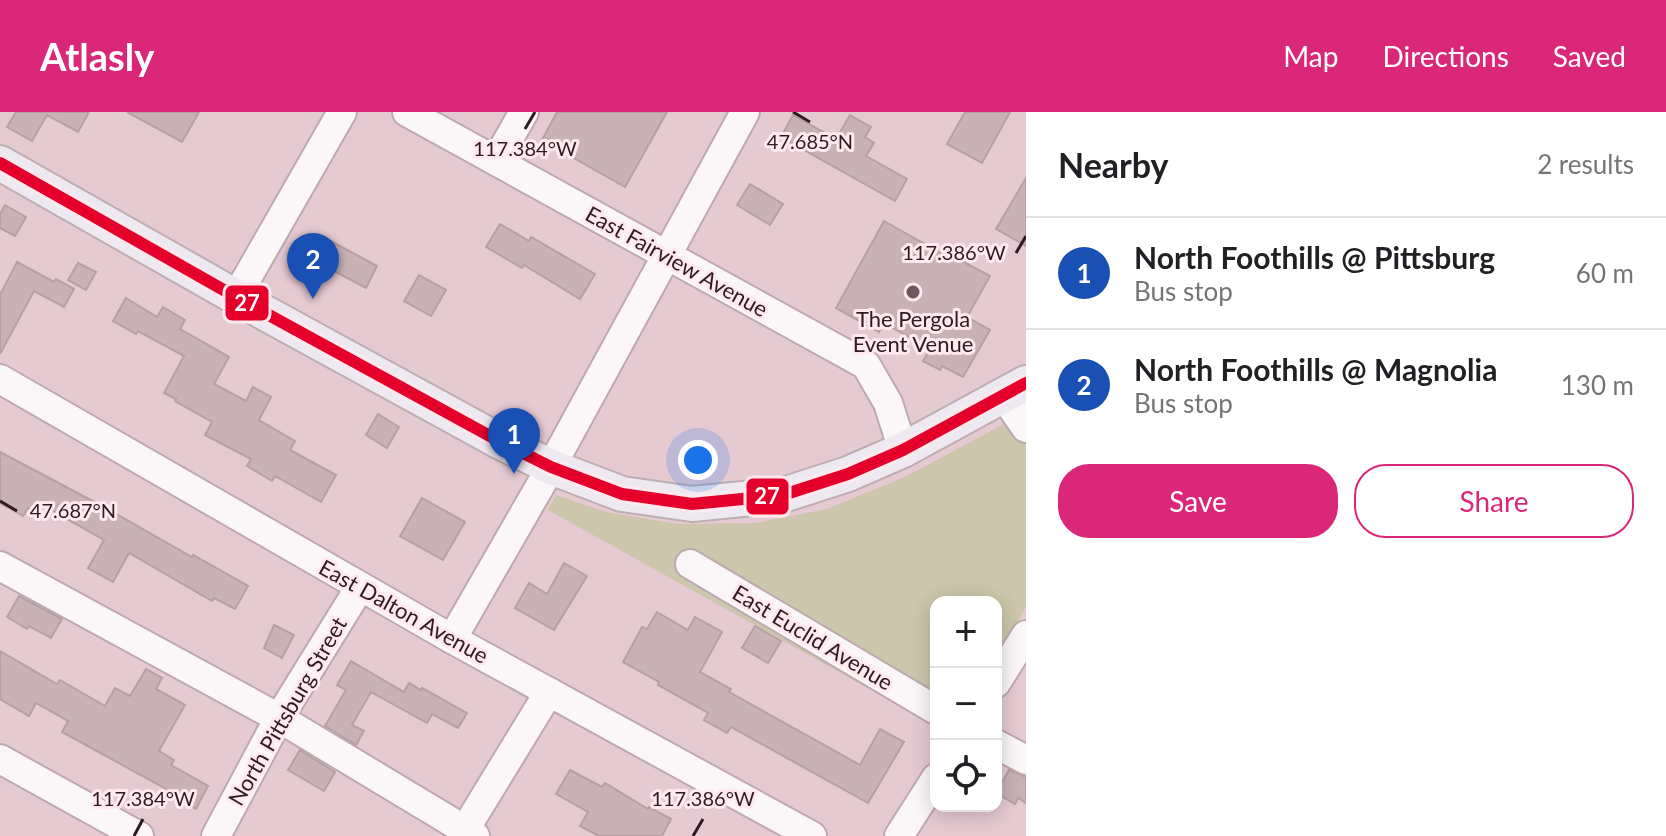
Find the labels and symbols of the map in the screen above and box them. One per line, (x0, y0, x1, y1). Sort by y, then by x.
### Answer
text: 47.685°N (767, 129, 853, 153)
text: 117.384°W (473, 136, 577, 160)
street label: East Fairview Avenue (581, 200, 773, 322)
pin: 2 (287, 233, 339, 299)
text: 117.386°W (902, 240, 1006, 264)
marker: The Pergola Event Venue (904, 283, 922, 301)
line badge: 27 (224, 284, 270, 322)
text: 27 (234, 289, 260, 316)
place label: The Pergola Event Venue (853, 305, 973, 357)
pin: 1 (488, 408, 540, 474)
your location (678, 440, 718, 480)
line badge: 27 (745, 477, 790, 516)
text: 27 (754, 482, 780, 509)
text: 47.687°N (30, 498, 116, 522)
street label: East Dalton Avenue (315, 553, 493, 669)
street label: East Euclid Avenue (728, 579, 898, 695)
street label: North Pittsburg Street (222, 612, 352, 810)
text: 117.384°W (91, 786, 195, 810)
text: 117.386°W (651, 786, 755, 810)

